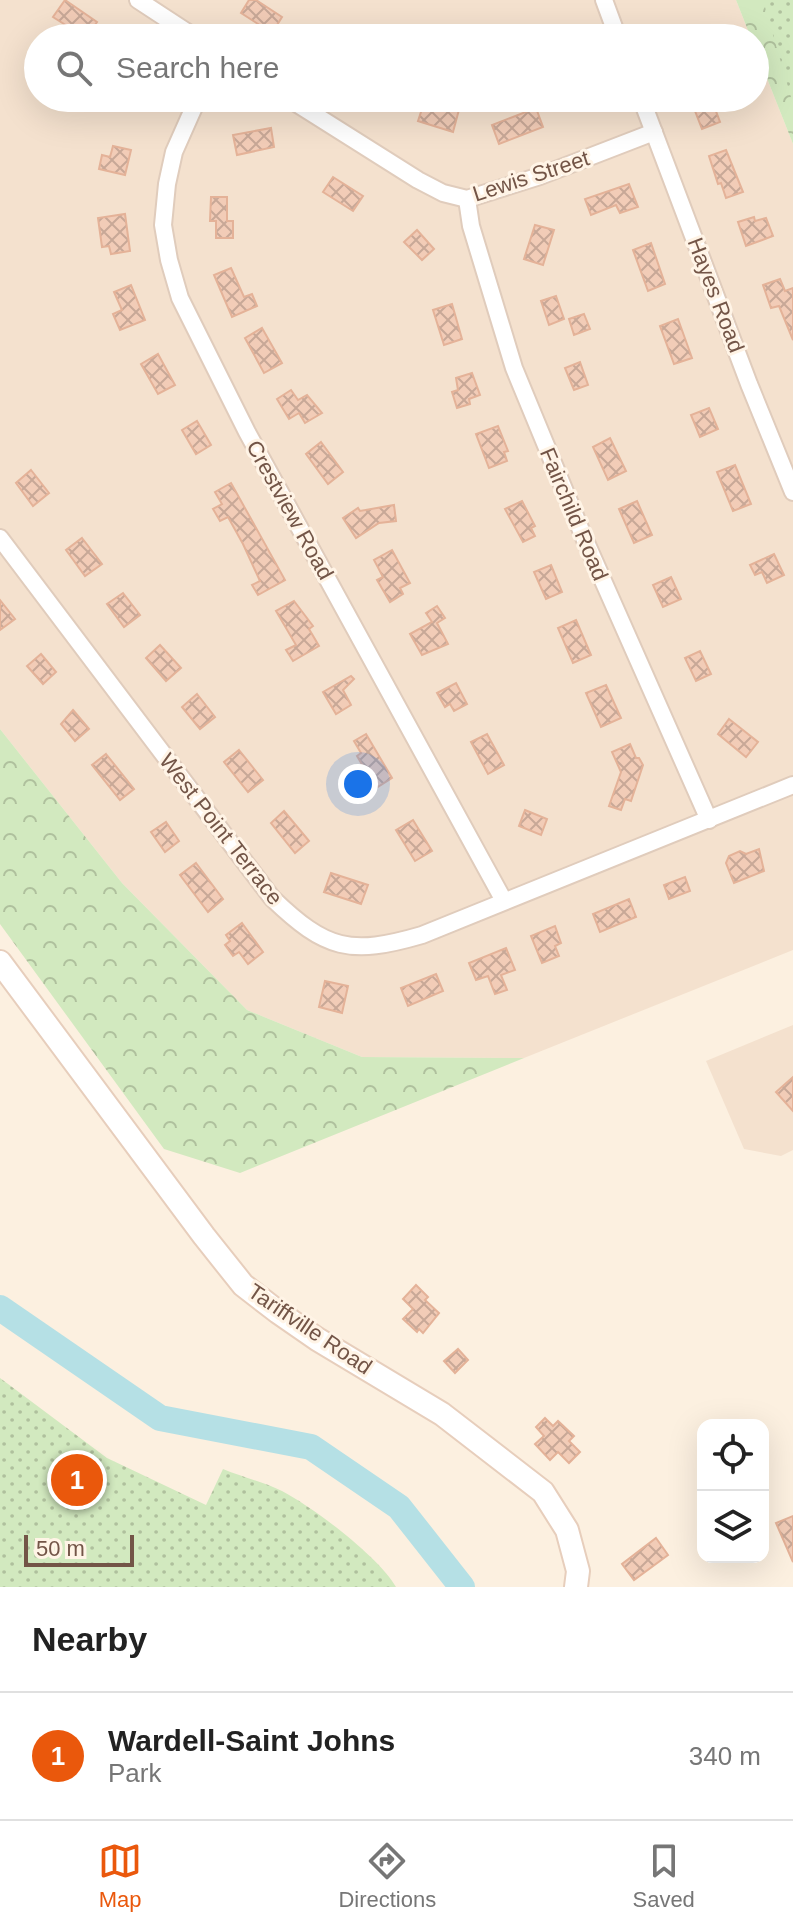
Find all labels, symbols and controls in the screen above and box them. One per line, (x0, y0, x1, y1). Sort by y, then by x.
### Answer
search box (24, 24, 769, 112)
icon: search (52, 46, 96, 90)
text: Search here (116, 51, 279, 84)
street label: Lewis Street (470, 145, 592, 207)
street label: Hayes Road (683, 234, 749, 356)
street label: Crestview Road (241, 436, 339, 584)
street label: Fairchild Road (535, 444, 613, 584)
street label: West Point Terrace (154, 748, 288, 910)
your location (338, 764, 378, 804)
street label: Tariffville Road (243, 1278, 377, 1380)
map controls (697, 1419, 769, 1563)
button: locate (697, 1419, 769, 1491)
pin: 1 (51, 1450, 103, 1510)
button: layers (697, 1491, 769, 1563)
scale bar (24, 1531, 134, 1567)
text: 50 m (36, 1536, 85, 1561)
text: Nearby (32, 1620, 147, 1658)
text: Wardell-Saint Johns (108, 1724, 395, 1757)
text: 1 (51, 1741, 65, 1771)
text: 340 m (689, 1741, 761, 1771)
text: Park (108, 1758, 161, 1788)
tab: Map (98, 1839, 142, 1913)
tab: Directions (338, 1839, 436, 1913)
tab: Saved (632, 1839, 695, 1913)

